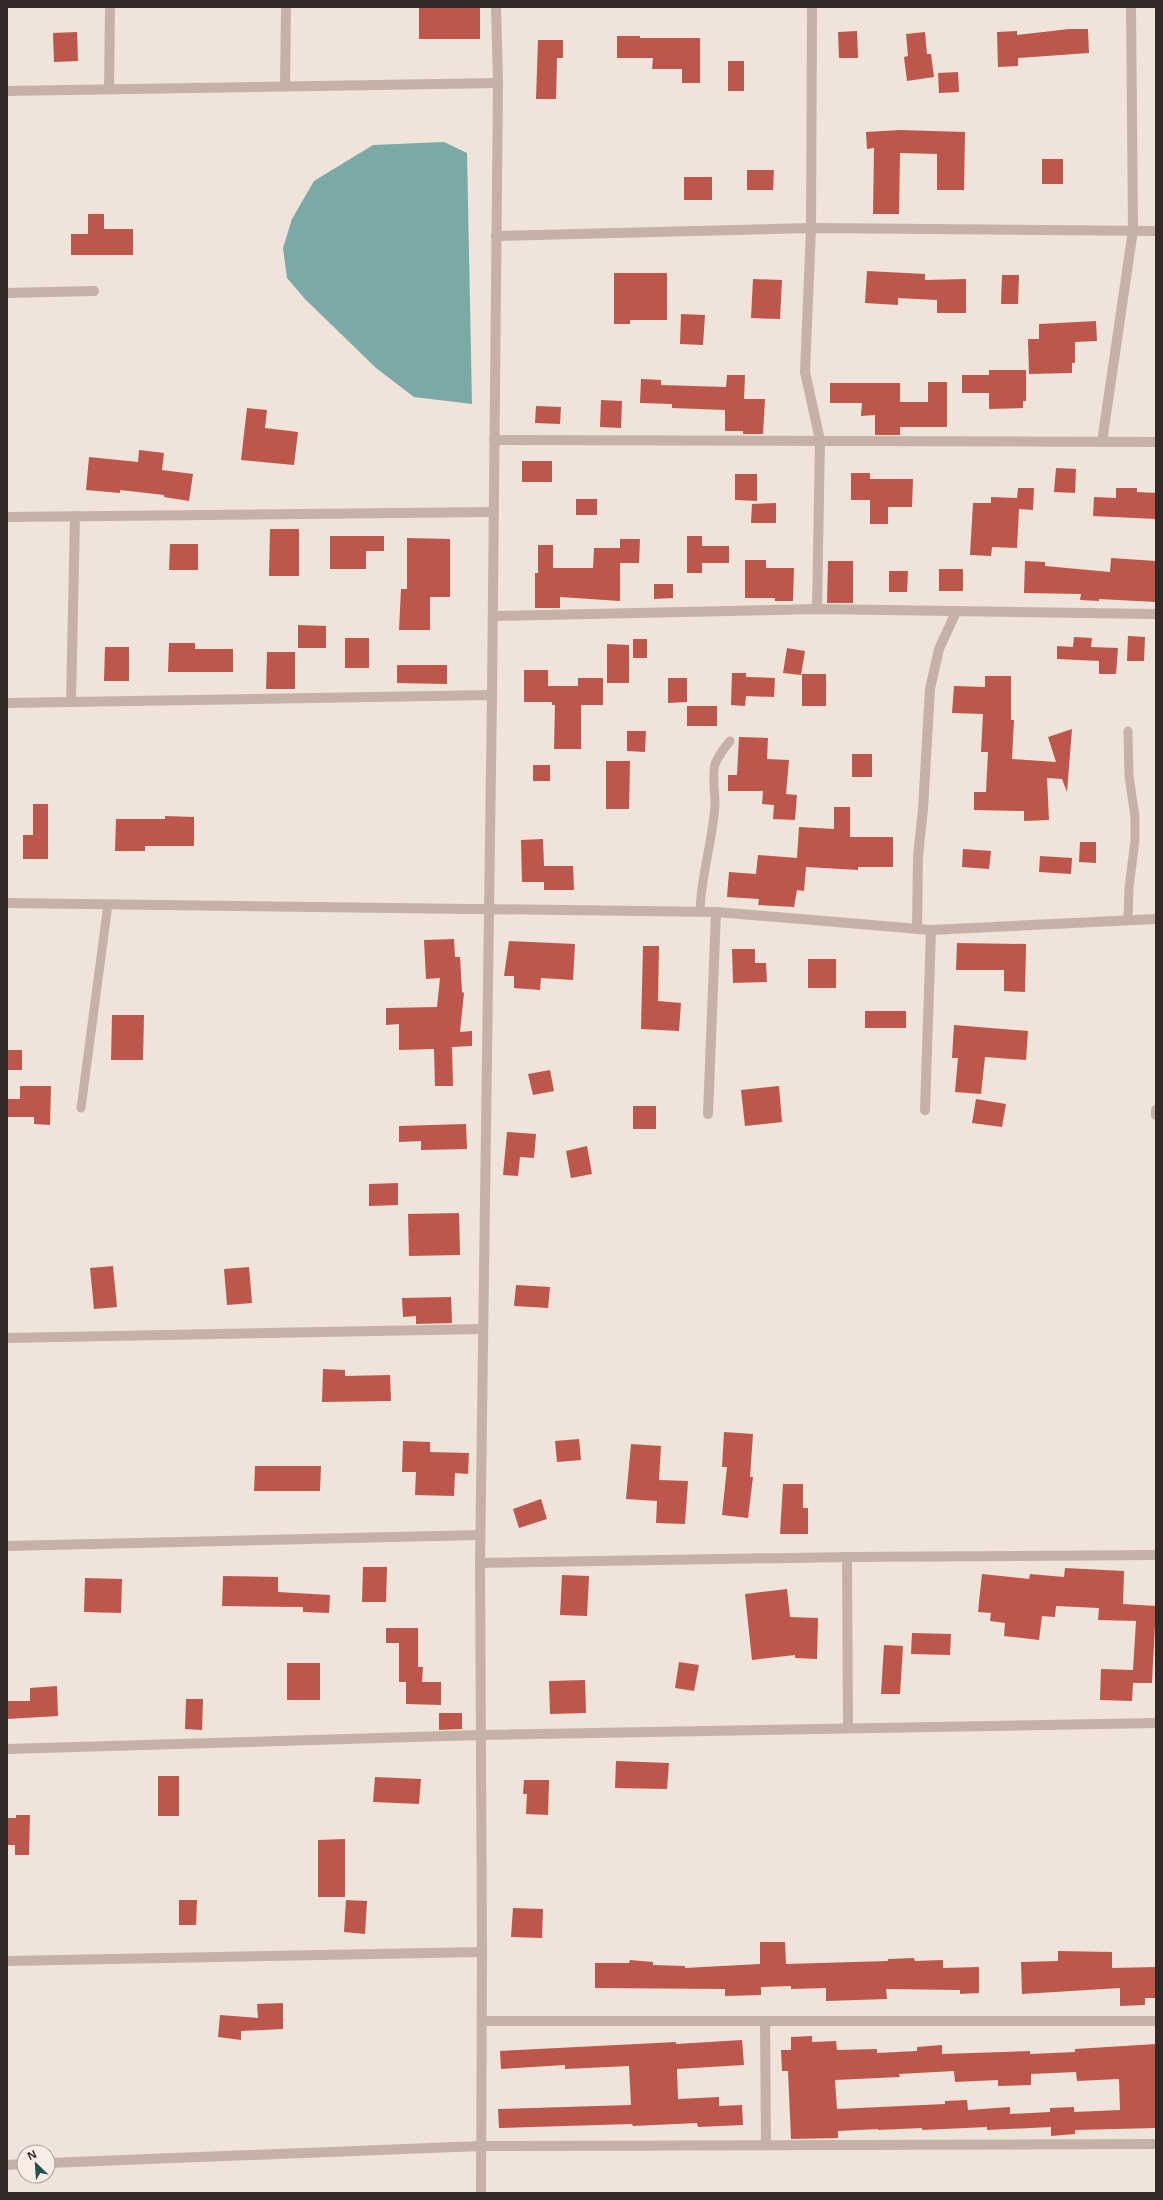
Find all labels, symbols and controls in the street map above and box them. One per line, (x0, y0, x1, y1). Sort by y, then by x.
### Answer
north arrow (16, 2144, 56, 2184)
text: N (24, 2146, 39, 2163)

